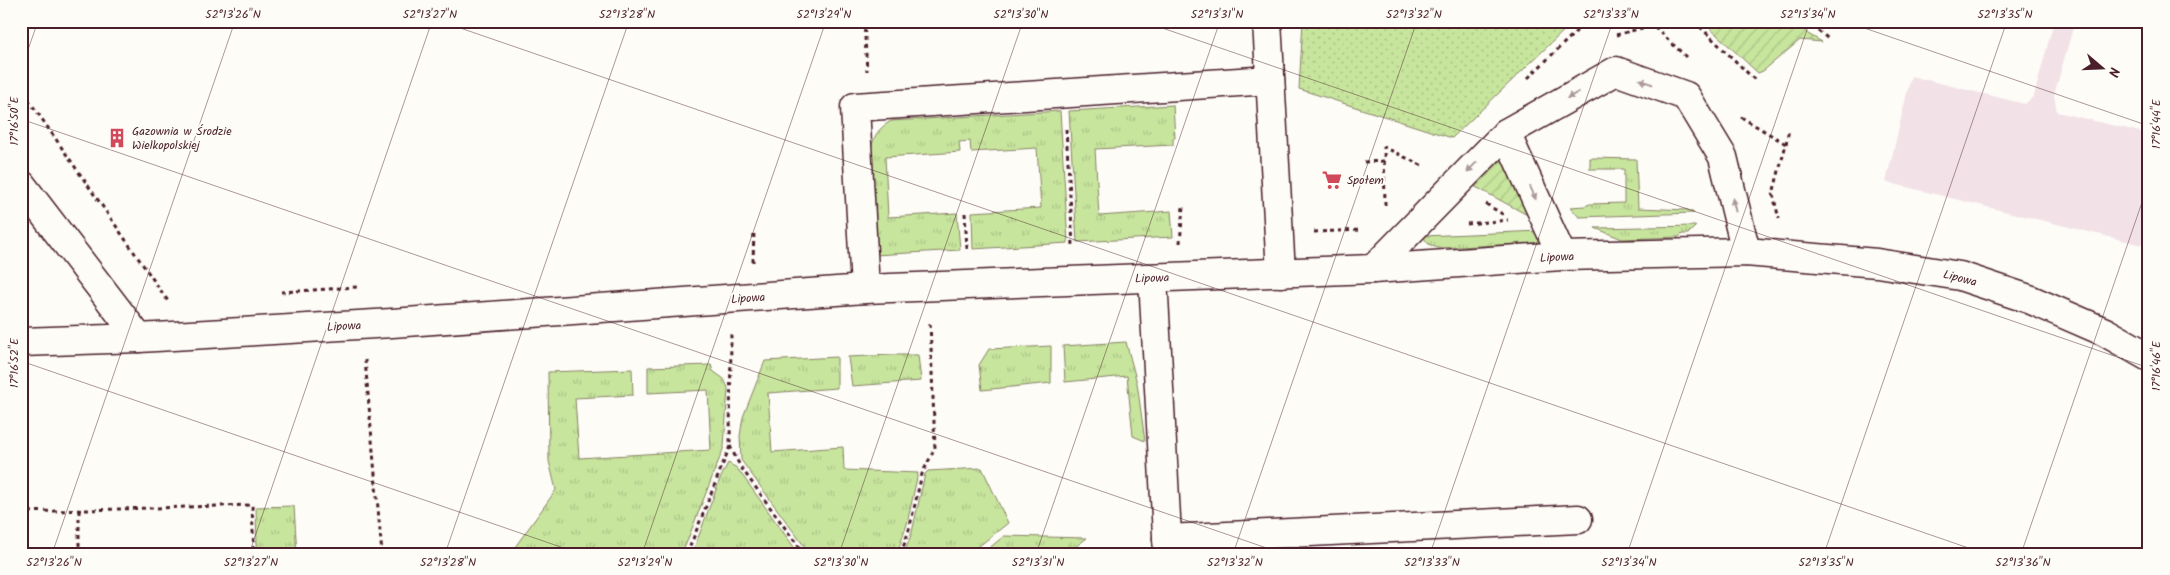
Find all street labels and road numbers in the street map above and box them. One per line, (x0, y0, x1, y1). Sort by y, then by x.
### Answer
street label: Lipowa (1539, 247, 1575, 268)
street label: Lipowa (1941, 265, 1979, 292)
street label: Lipowa (1135, 268, 1170, 289)
street label: Lipowa (730, 288, 766, 309)
street label: Lipowa (326, 316, 362, 337)

